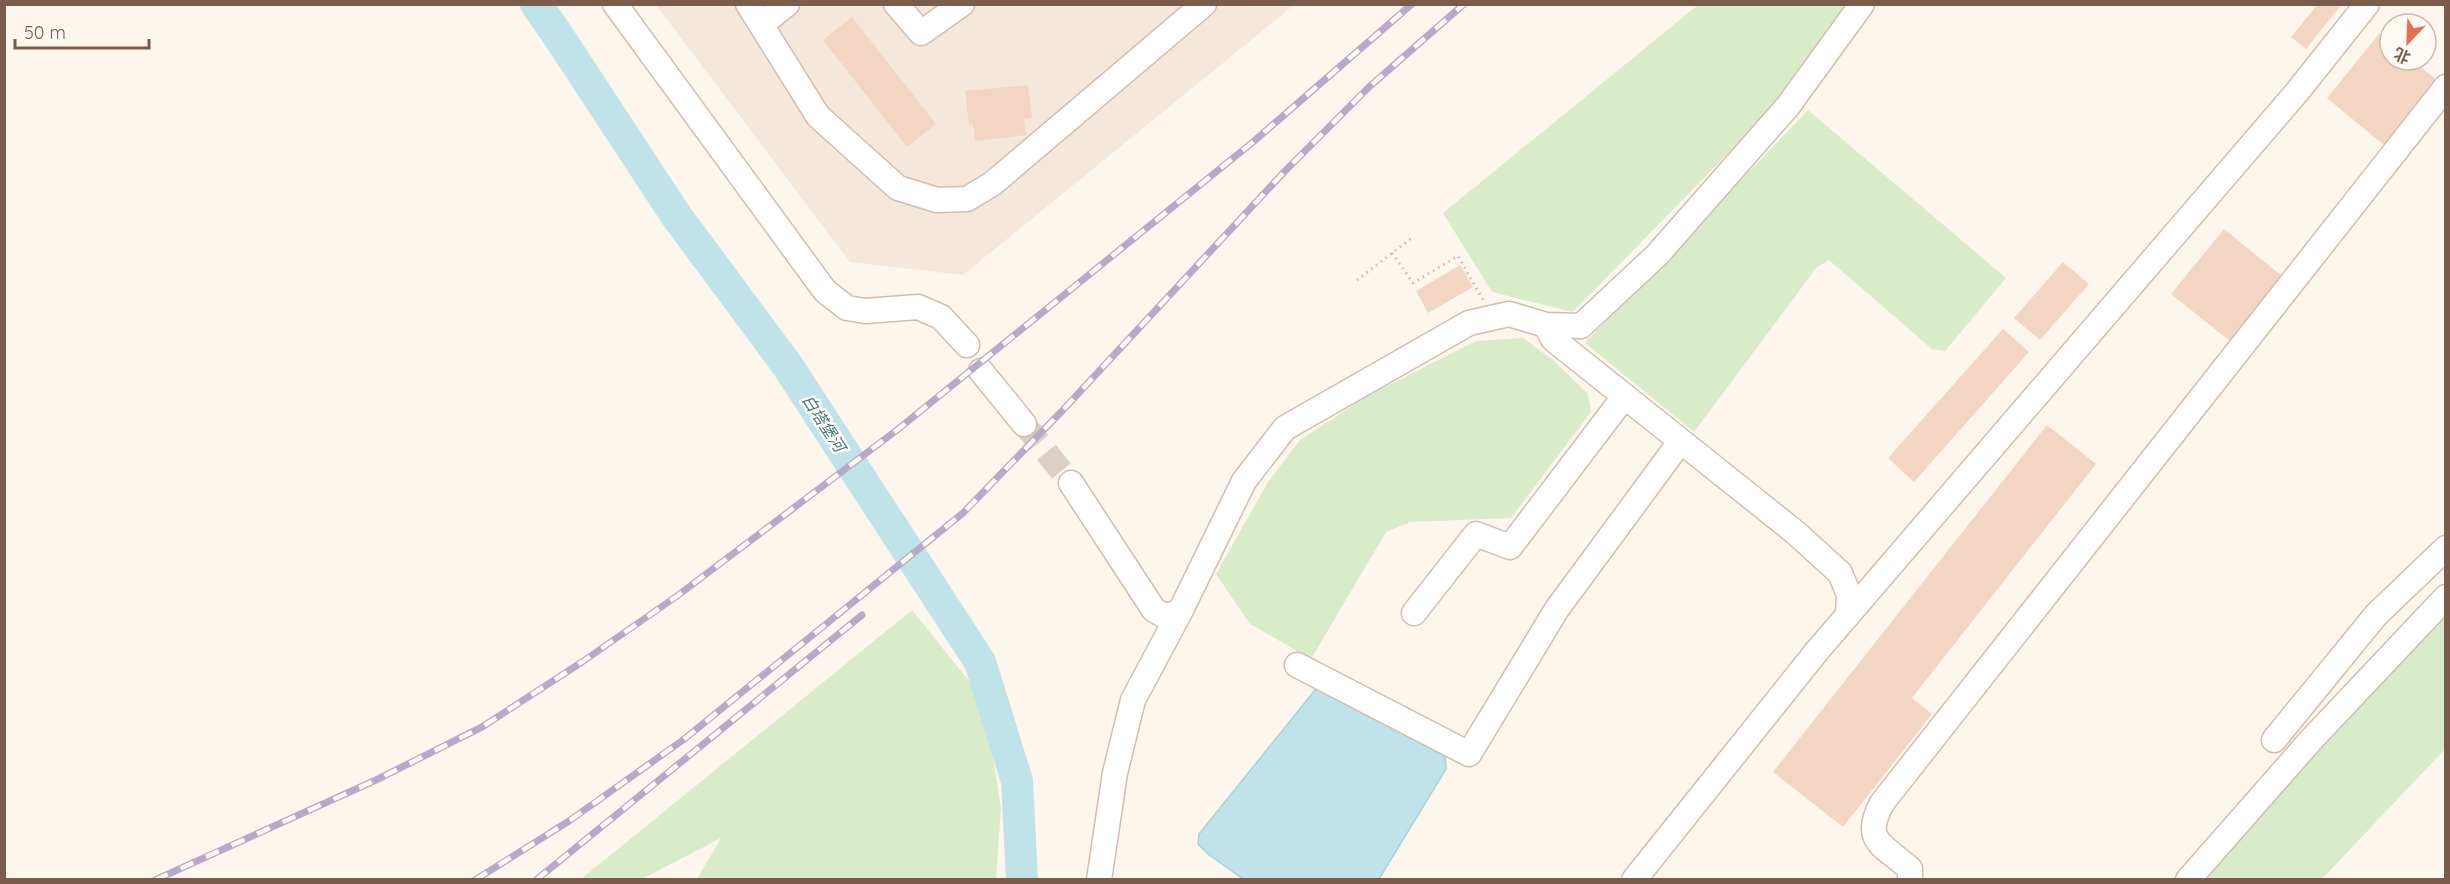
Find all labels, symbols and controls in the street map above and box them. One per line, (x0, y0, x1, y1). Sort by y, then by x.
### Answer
scale bar (15, 12, 148, 50)
north arrow (2378, 12, 2438, 72)
text: 50 m (24, 21, 66, 44)
text: 北 (2391, 43, 2413, 68)
water label: 白塔堡河 (798, 391, 851, 458)

